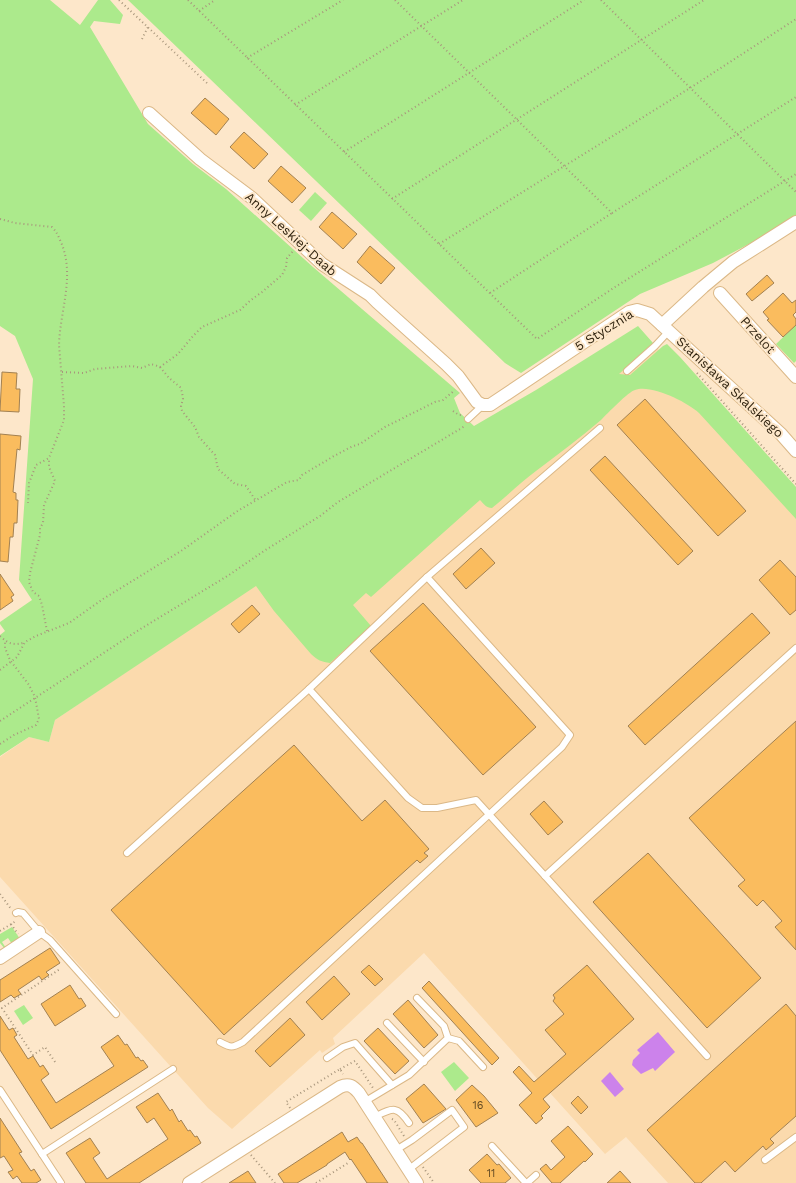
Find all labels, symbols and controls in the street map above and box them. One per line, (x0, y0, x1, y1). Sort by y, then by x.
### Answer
street label: Anny Leskiej-Daab (242, 189, 340, 279)
street label: 5 Stycznia (572, 306, 636, 354)
street label: Przelot (737, 313, 779, 357)
street label: Stanisława Skalskiego (673, 334, 787, 441)
house number: 16 (473, 1099, 484, 1112)
house number: 11 (487, 1167, 495, 1180)

